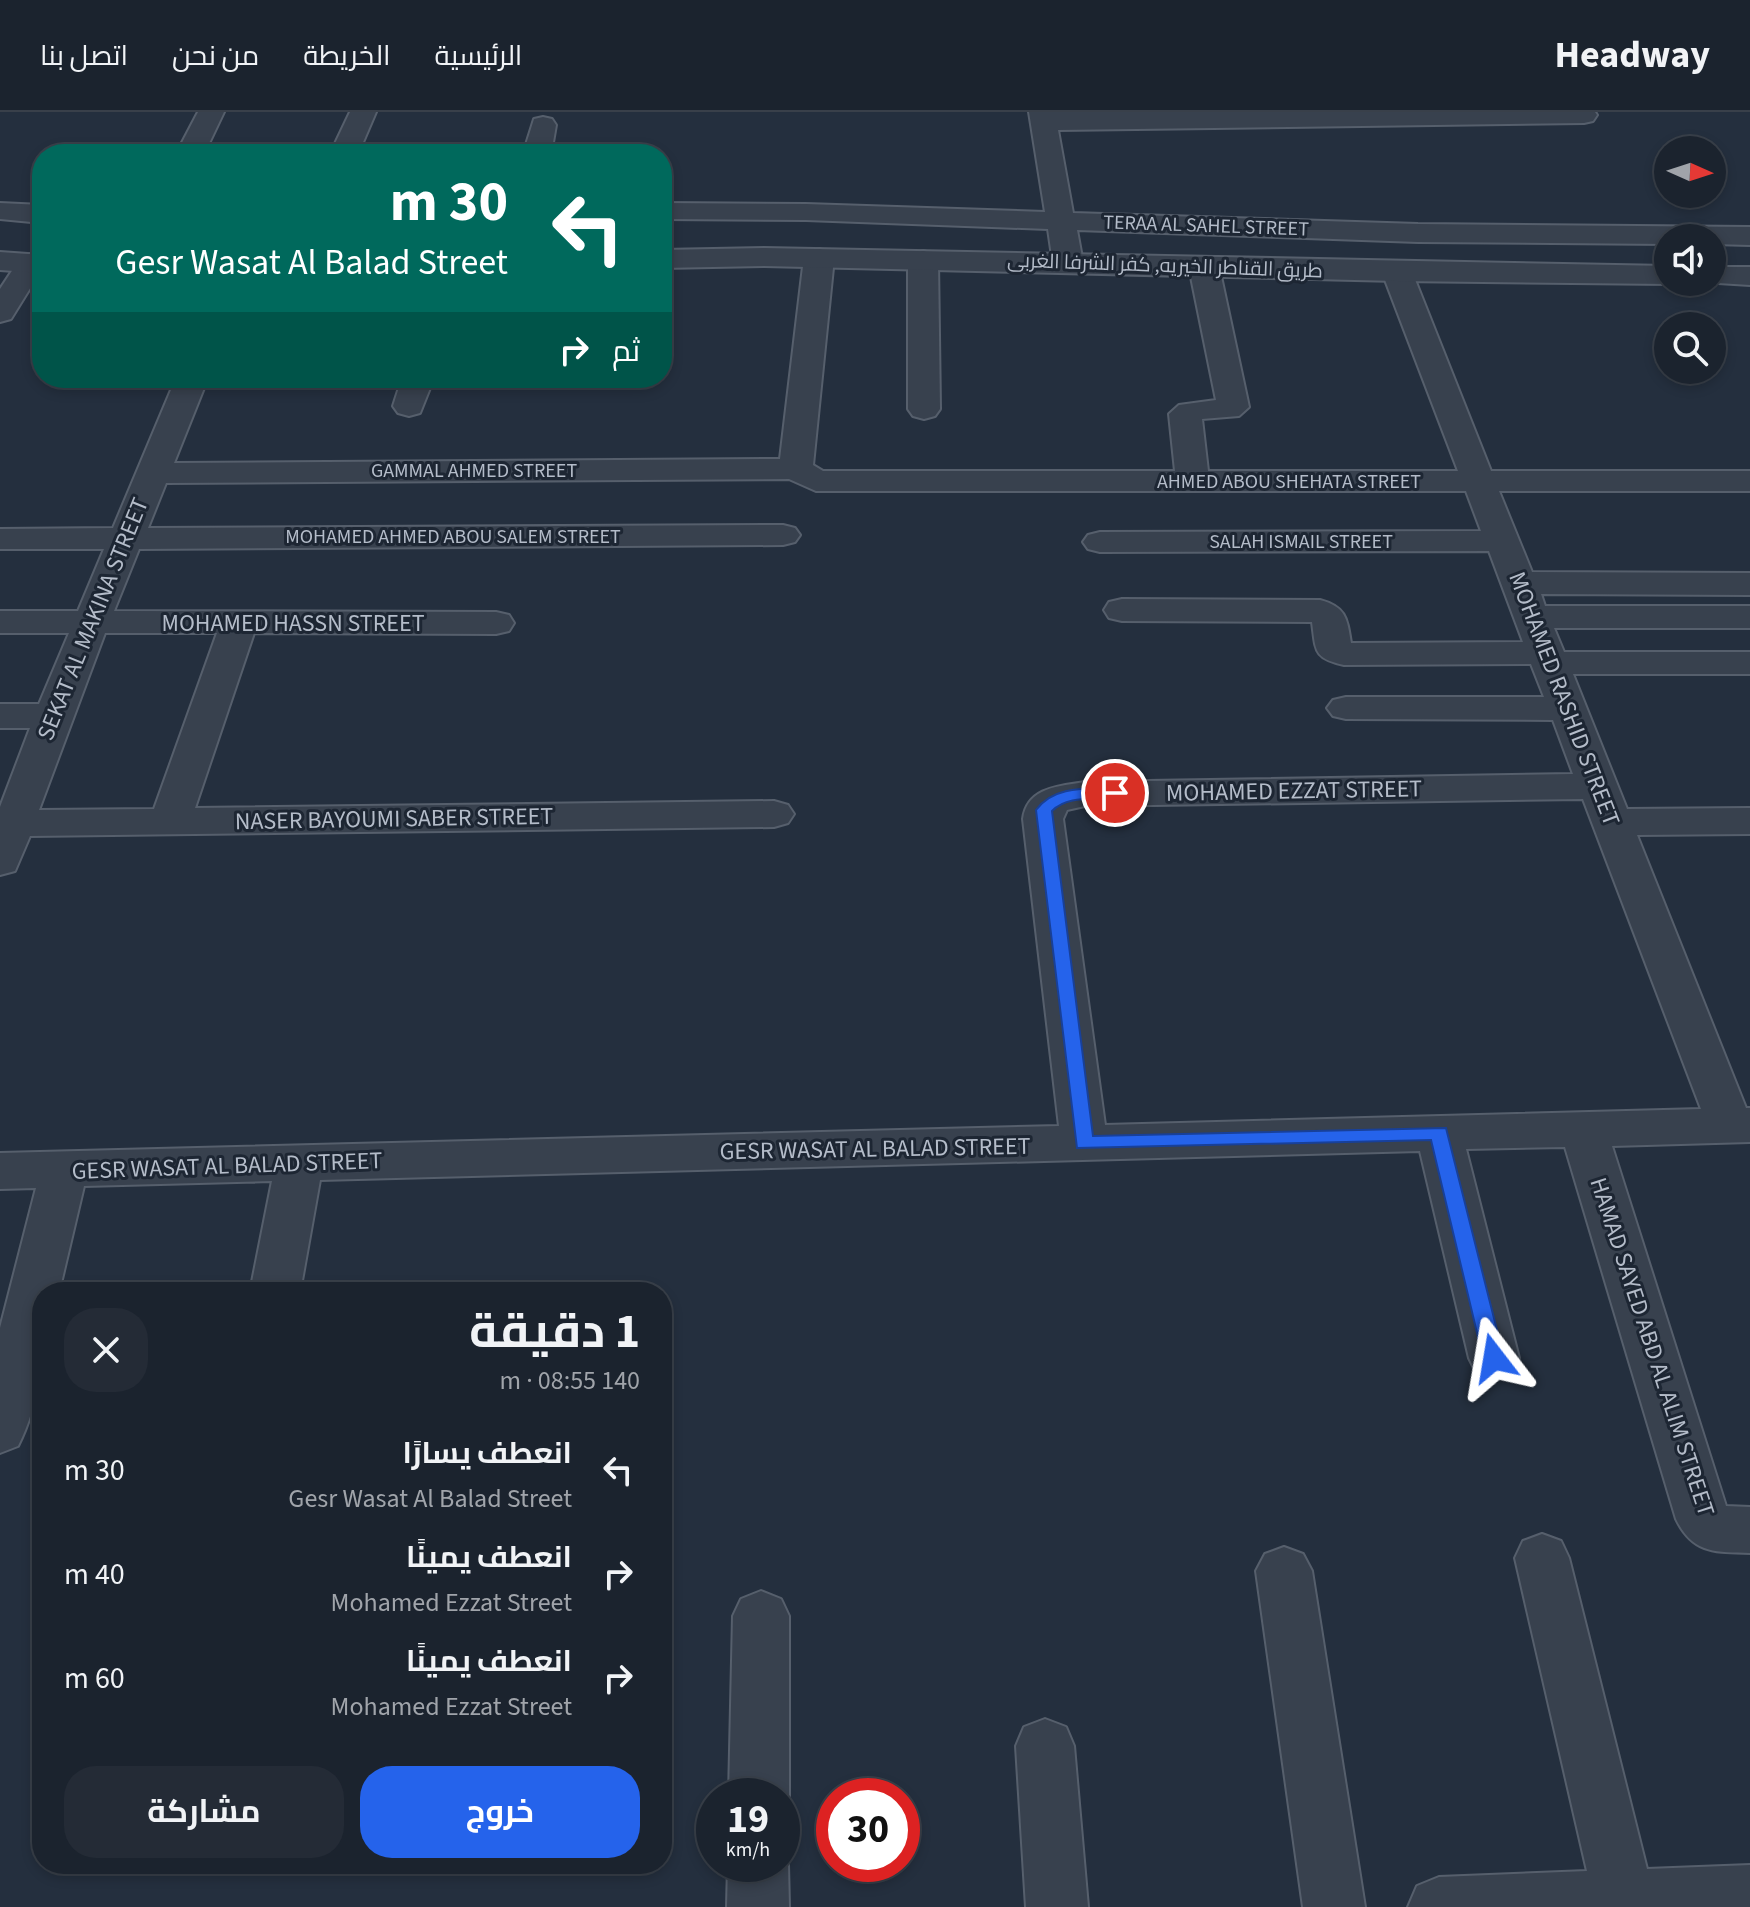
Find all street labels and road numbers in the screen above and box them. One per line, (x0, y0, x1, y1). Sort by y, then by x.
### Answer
street label: TERAA AL SAHEL STREET (1103, 208, 1310, 244)
street label: طريق القناطر الخيريه, كفر الشرفا الغربى (1007, 246, 1323, 286)
street label: GAMMAL AHMED STREET (371, 457, 577, 485)
street label: AHMED ABOU SHEHATA STREET (1157, 468, 1421, 496)
street label: SEKAT AL MAKINA STREET (28, 492, 158, 746)
street label: MOHAMED AHMED ABOU SALEM STREET (285, 523, 621, 551)
street label: SALAH ISMAIL STREET (1209, 528, 1393, 556)
street label: MOHAMED RASHID STREET (1499, 567, 1629, 831)
street label: MOHAMED HASSN STREET (161, 606, 425, 641)
street label: MOHAMED EZZAT STREET (1166, 771, 1422, 811)
street label: NASER BAYOUMI SABER STREET (234, 799, 554, 839)
street label: GESR WASAT AL BALAD STREET (719, 1129, 1031, 1169)
street label: GESR WASAT AL BALAD STREET (71, 1143, 383, 1189)
street label: HAMAD SAYED ABD AL ALIM STREET (1581, 1173, 1723, 1521)

